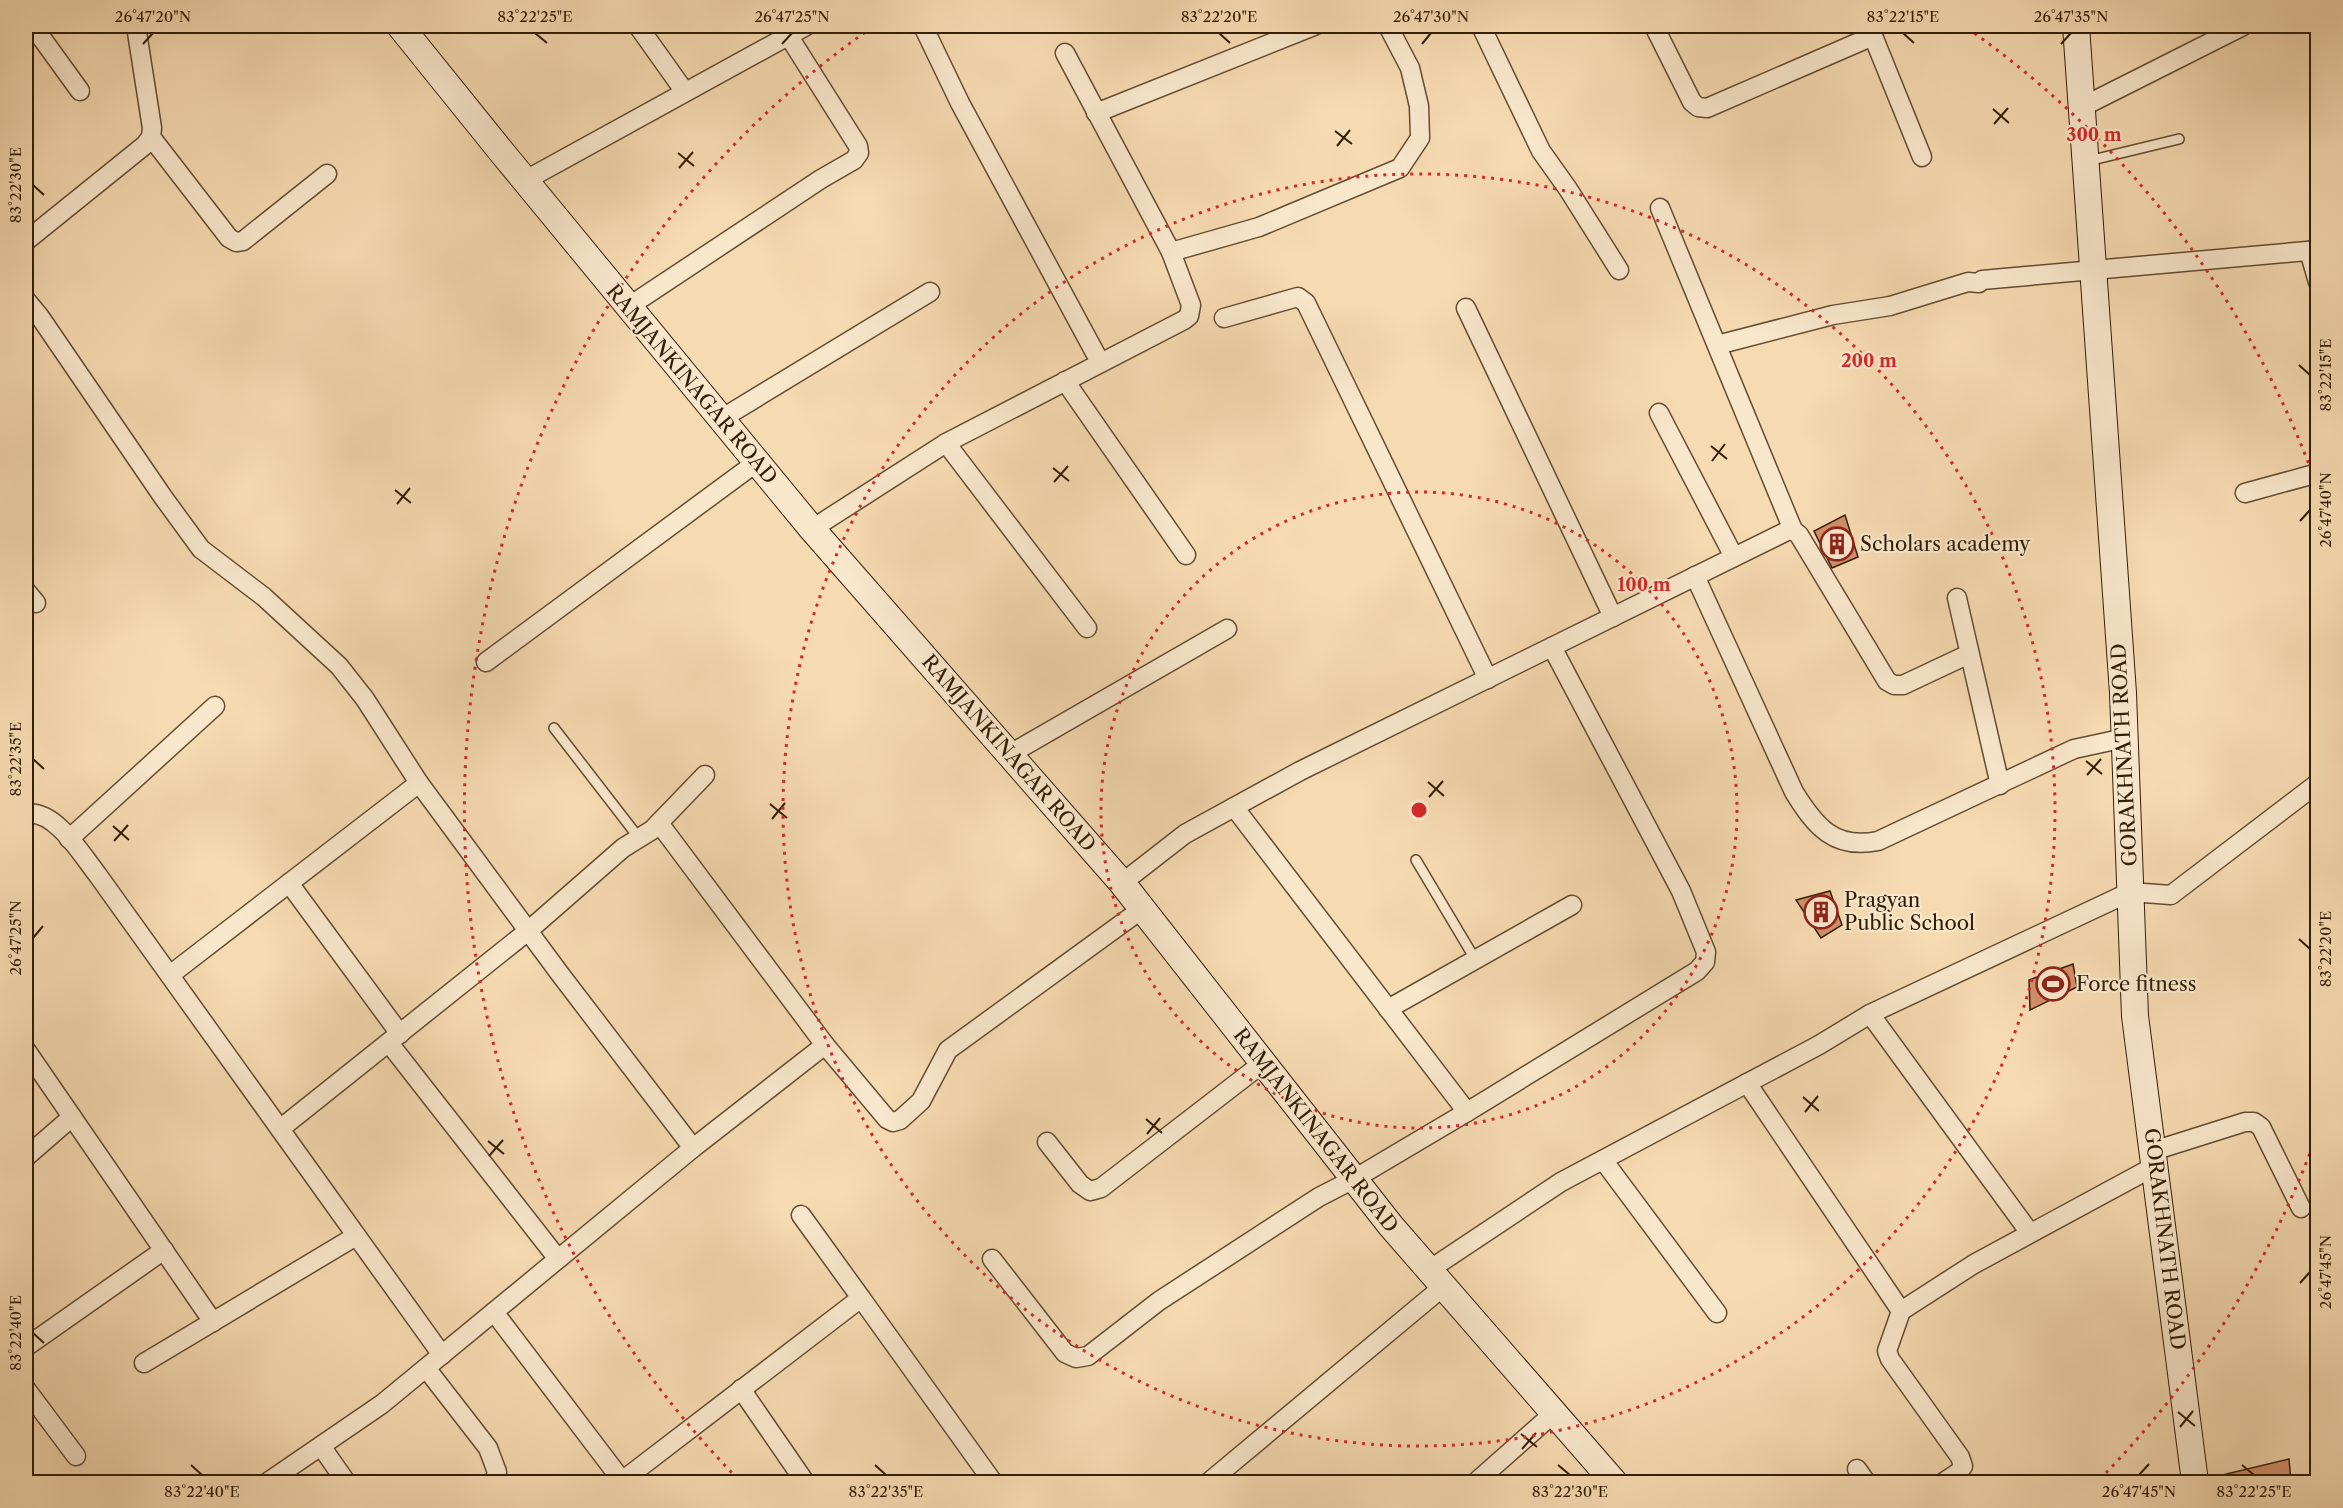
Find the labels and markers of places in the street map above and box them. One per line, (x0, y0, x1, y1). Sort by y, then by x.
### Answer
building icon: Scholars academy (1819, 526, 1855, 562)
place label: Scholars academy (1860, 532, 2031, 556)
centre of rings (1409, 800, 1429, 820)
place label: Pragyan Public School (1844, 888, 1975, 935)
building icon: Pragyan Public School (1803, 894, 1839, 930)
sports icon: Force fitness (2035, 966, 2071, 1002)
place label: Force fitness (2076, 972, 2196, 996)

